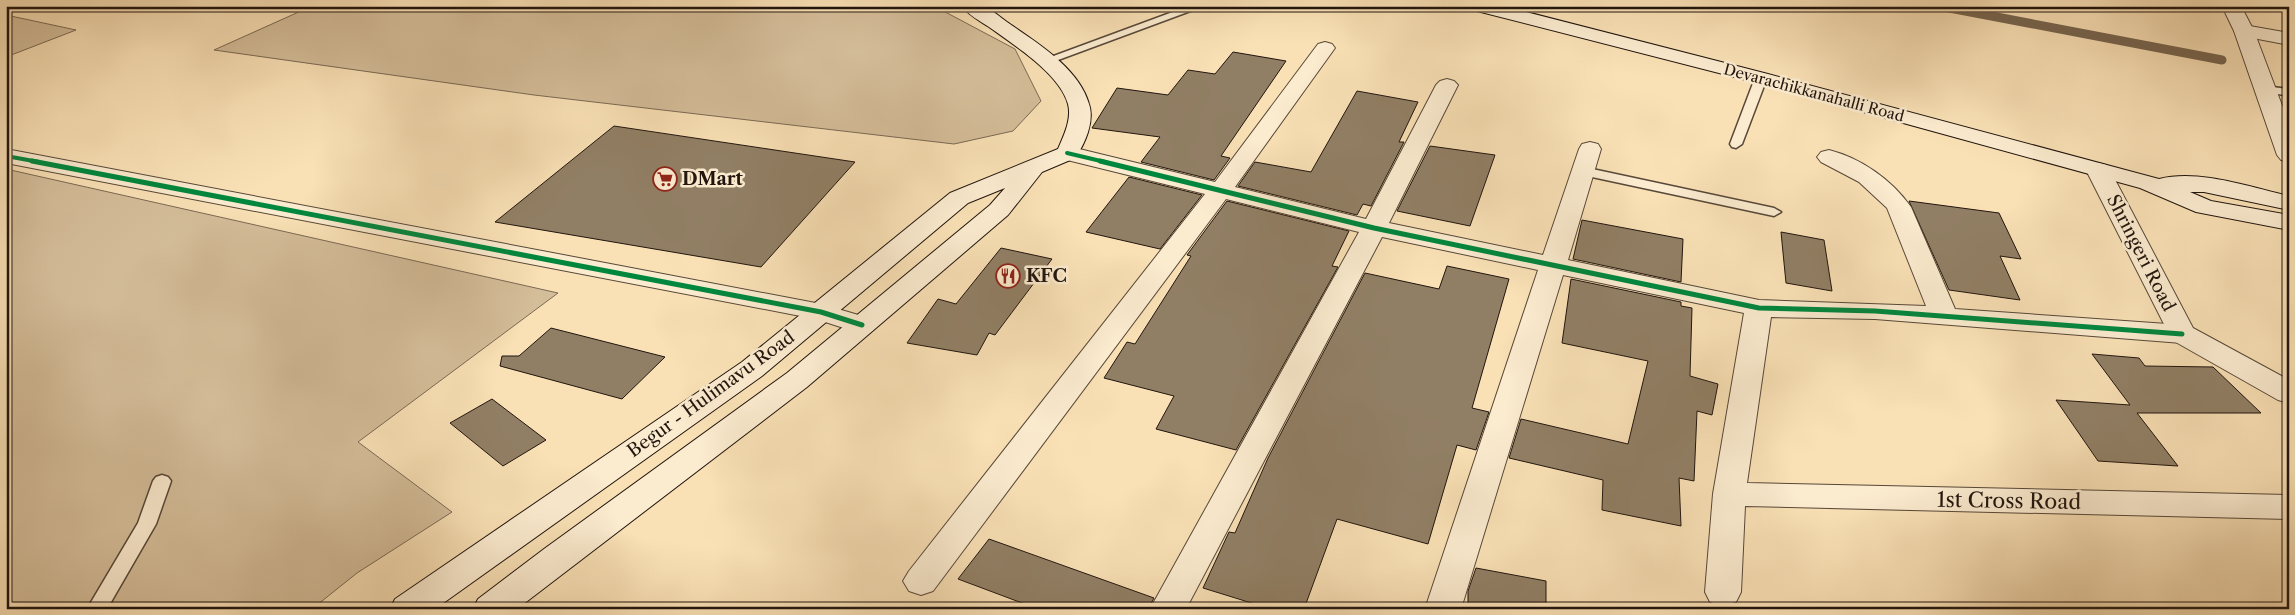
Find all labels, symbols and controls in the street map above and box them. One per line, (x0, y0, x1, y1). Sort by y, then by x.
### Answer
street label: Devarachikkanahalli Road (1722, 59, 1906, 126)
supermarket icon: DMart (652, 166, 678, 192)
place label: DMart (682, 168, 744, 190)
street label: Shringeri Road (2102, 191, 2180, 315)
restaurant icon: KFC (995, 263, 1021, 289)
place label: KFC (1026, 265, 1067, 287)
street label: Begur - Hulimavu Road (623, 326, 799, 462)
street label: 1st Cross Road (1937, 487, 2082, 514)

